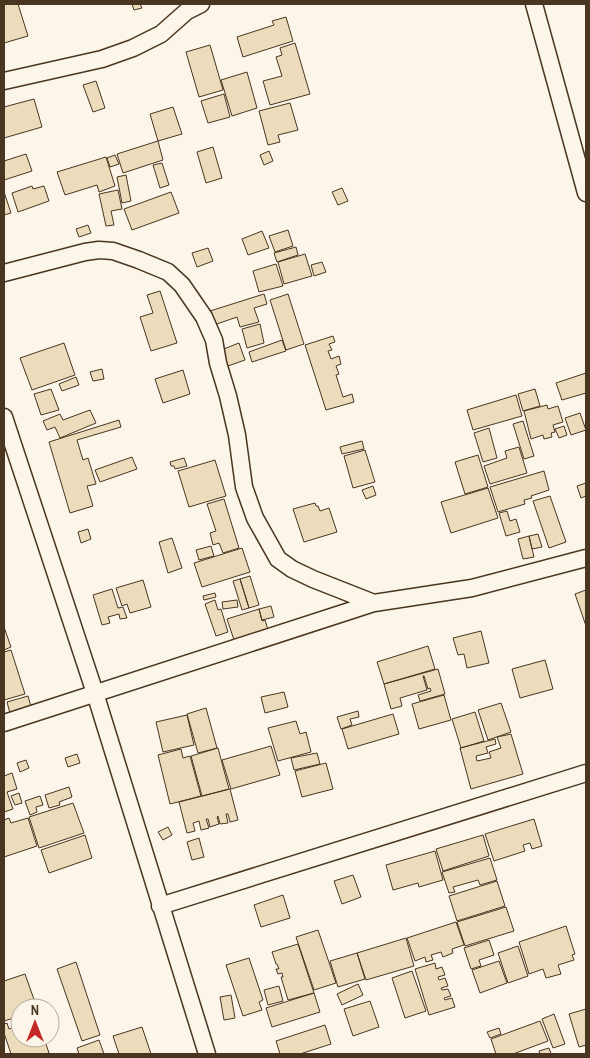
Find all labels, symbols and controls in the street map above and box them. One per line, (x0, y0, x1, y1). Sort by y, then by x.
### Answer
north arrow (10, 998, 60, 1048)
text: N (31, 1001, 39, 1019)

